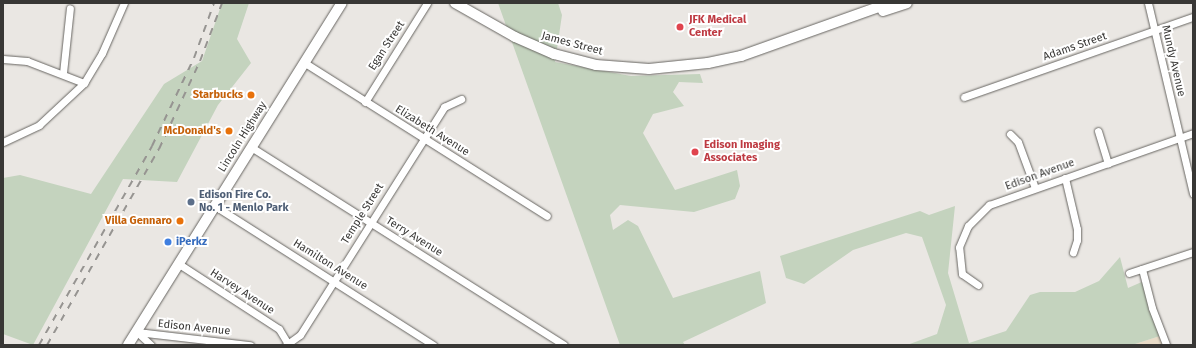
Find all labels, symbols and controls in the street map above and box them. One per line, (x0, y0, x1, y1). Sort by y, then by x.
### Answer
place label: JFK Medical Center (689, 14, 746, 40)
street label: Egan Street (366, 19, 408, 73)
marker: JFK Medical Center (674, 21, 686, 33)
street label: Mundy Avenue (1158, 24, 1188, 98)
street label: James Street (540, 30, 604, 58)
street label: Adams Street (1042, 30, 1108, 64)
place label: Starbucks (193, 88, 243, 102)
marker: Starbucks (246, 90, 256, 100)
street label: Lincoln Highway (216, 99, 270, 175)
street label: Elizabeth Avenue (392, 103, 472, 159)
place label: McDonald's (164, 124, 221, 138)
marker: McDonald's (224, 126, 234, 136)
place label: Edison Imaging Associates (704, 139, 780, 165)
marker: Edison Imaging Associates (689, 146, 701, 158)
street label: Edison Avenue (1004, 156, 1076, 194)
street label: Temple Street (339, 181, 387, 247)
place label: Edison Fire Co. No. 1 - Menlo Park (199, 189, 288, 215)
marker: Edison Fire Co. No. 1 - Menlo Park (186, 197, 196, 207)
place label: Villa Gennaro (105, 214, 172, 228)
street label: Terry Avenue (383, 214, 445, 260)
marker: Villa Gennaro (175, 216, 185, 226)
place label: iPerkz (176, 235, 207, 249)
marker: iPerkz (163, 237, 173, 247)
street label: Hamilton Avenue (290, 237, 370, 293)
street label: Harvey Avenue (207, 266, 277, 318)
street label: Edison Avenue (157, 318, 231, 338)

